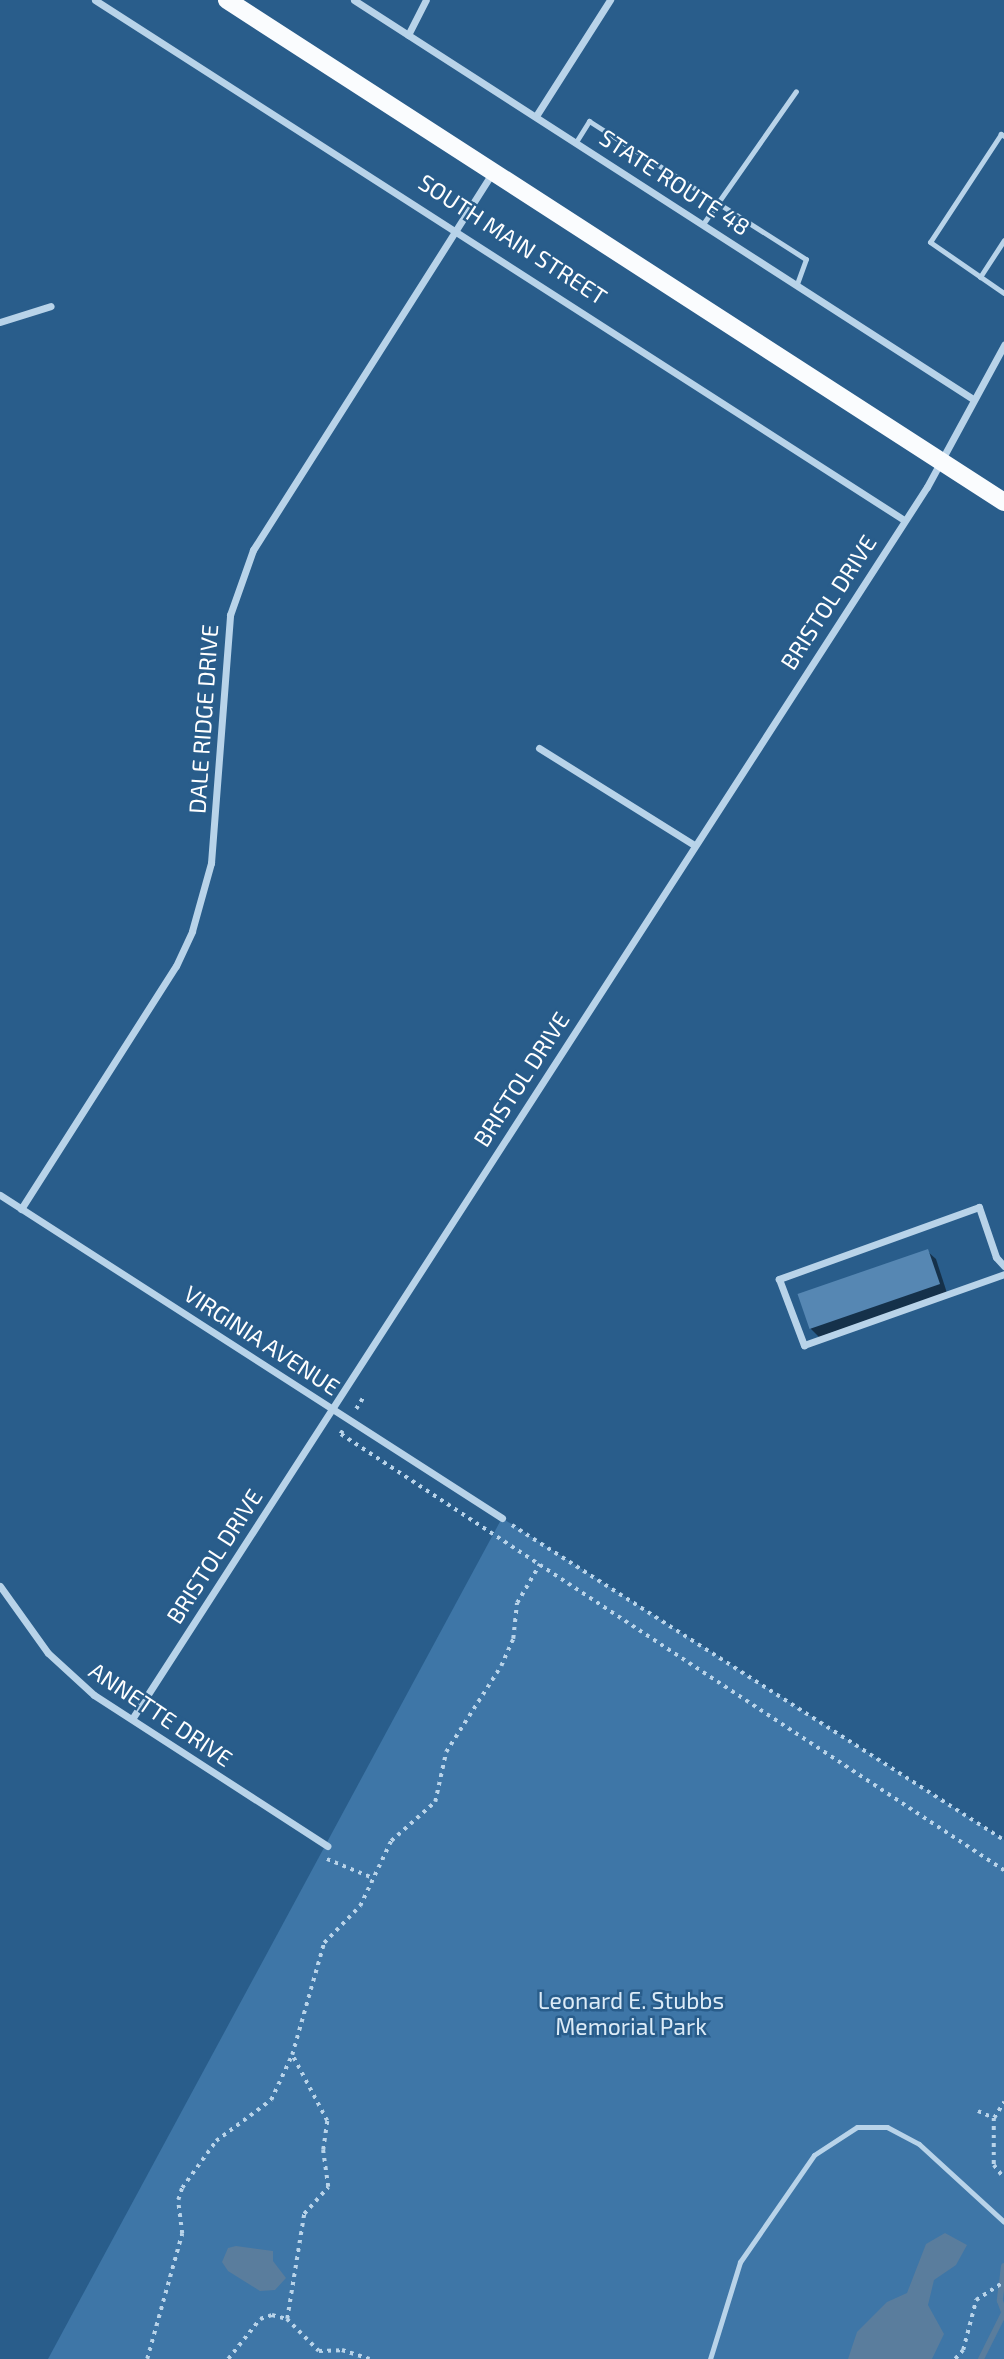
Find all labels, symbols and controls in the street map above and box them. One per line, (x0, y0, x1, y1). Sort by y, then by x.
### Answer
street label: STATE ROUTE 48 (595, 123, 755, 241)
street label: SOUTH MAIN STREET (414, 168, 612, 310)
street label: BRISTOL DRIVE (774, 529, 882, 675)
street label: DALE RIDGE DRIVE (183, 623, 223, 815)
street label: BRISTOL DRIVE (467, 1006, 575, 1152)
street label: VIRGINIA AVENUE (178, 1279, 346, 1401)
street label: BRISTOL DRIVE (160, 1483, 268, 1629)
street label: ANNETTE DRIVE (84, 1656, 238, 1772)
park label: Leonard E. Stubbs Memorial Park (538, 1986, 724, 2040)

